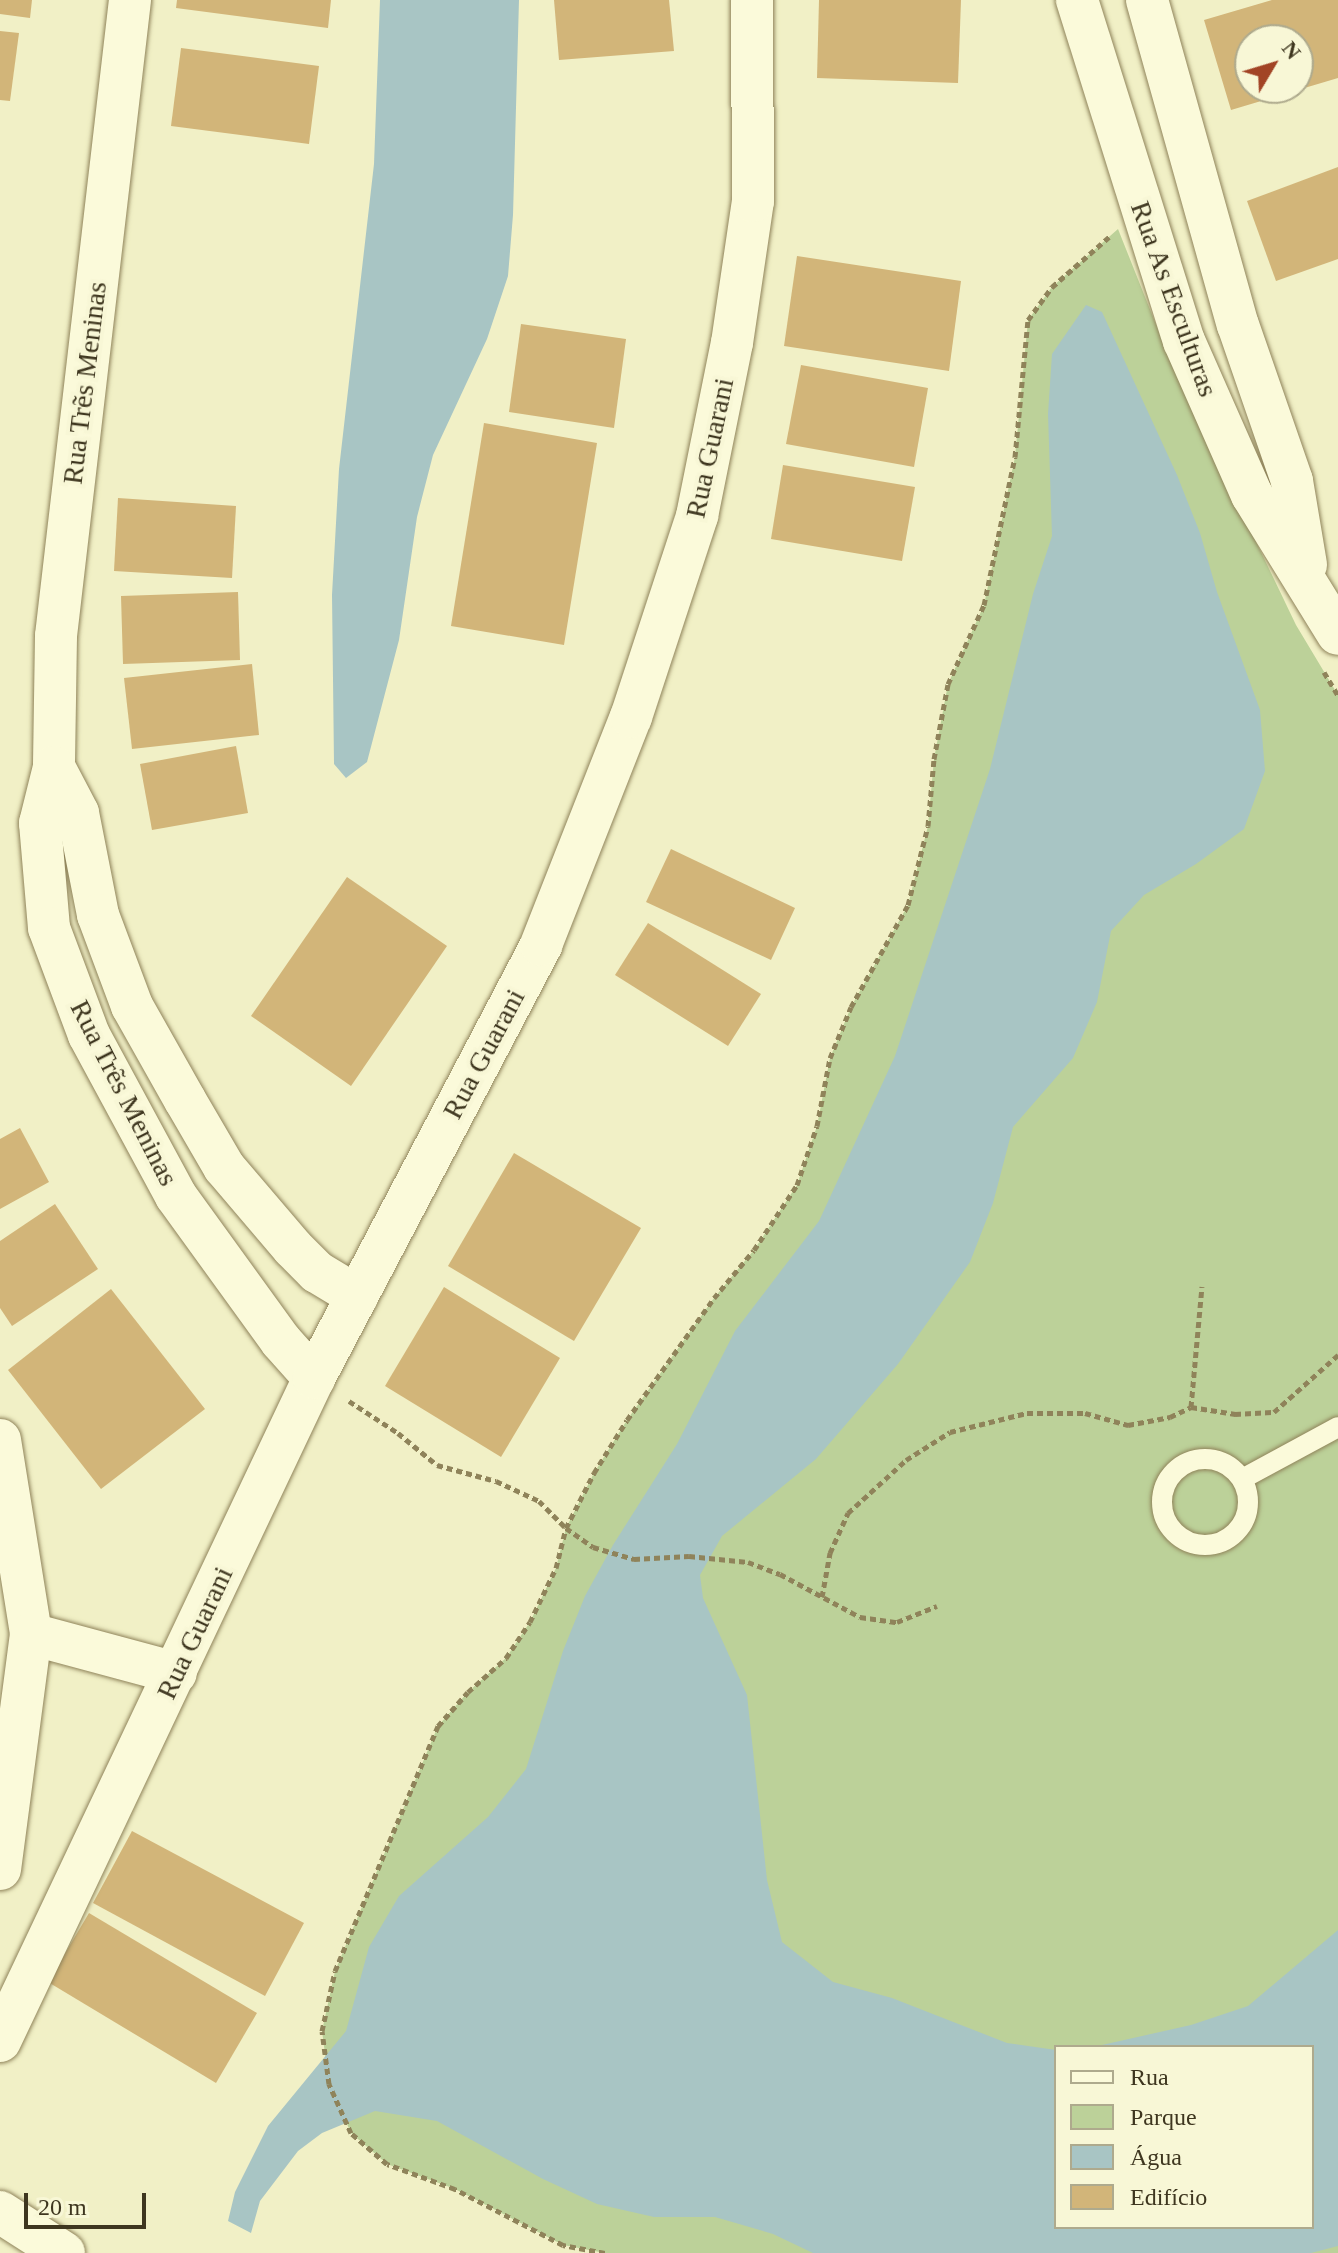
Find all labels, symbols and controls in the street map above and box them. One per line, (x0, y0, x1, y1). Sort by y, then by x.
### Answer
north arrow (1234, 24, 1314, 104)
text: N (1277, 36, 1306, 64)
street label: Rua As Esculturas (1123, 196, 1225, 402)
street label: Rua Trẽs Meninas (56, 280, 114, 486)
street label: Rua Guarani (679, 375, 741, 521)
street label: Rua Guarani (436, 983, 532, 1125)
street label: Rua Trẽs Meninas (63, 994, 185, 1192)
street label: Rua Guarani (150, 1561, 240, 1705)
legend (1054, 2045, 1314, 2229)
text: Rua (1130, 2064, 1169, 2090)
text: Parque (1130, 2104, 1197, 2130)
text: Água (1130, 2144, 1182, 2170)
scale bar (28, 2177, 150, 2227)
text: Edifício (1130, 2184, 1207, 2210)
text: 20 m (38, 2194, 87, 2220)

